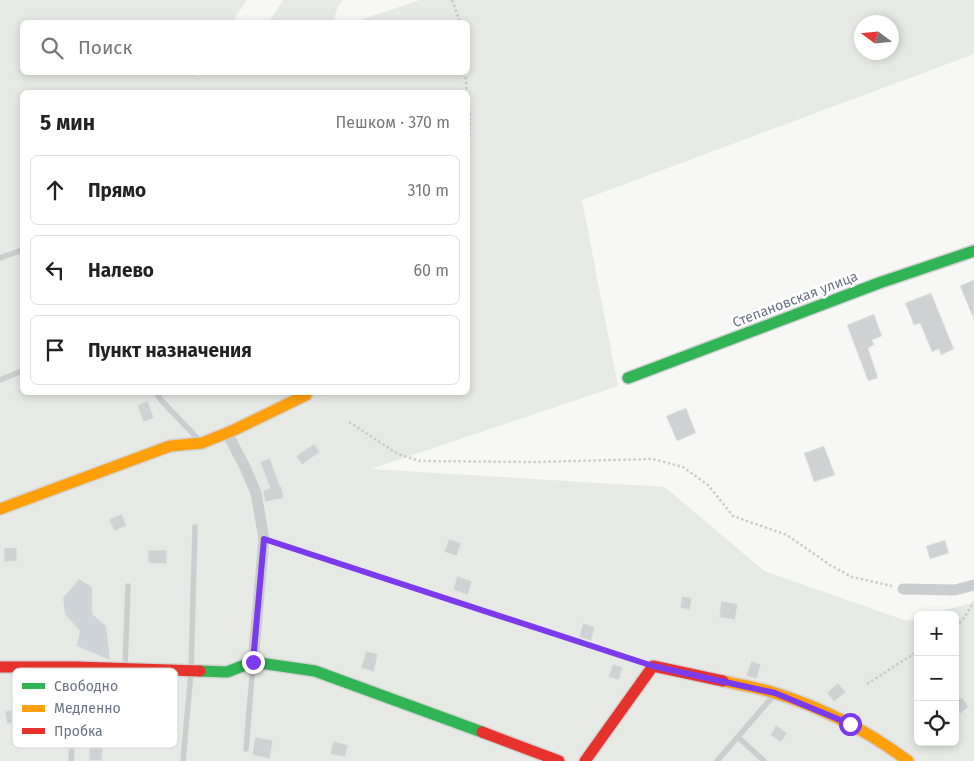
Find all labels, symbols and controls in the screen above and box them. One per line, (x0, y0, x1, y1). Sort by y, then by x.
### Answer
north arrow (854, 15, 899, 60)
search box (20, 20, 470, 75)
icon: search (38, 34, 66, 62)
text: Поиск (78, 36, 132, 59)
text: 5 мин (40, 110, 95, 136)
text: Пешком · 370 m (335, 113, 450, 132)
icon: ahead (41, 176, 69, 204)
text: Прямо (88, 179, 146, 202)
text: 310 m (408, 181, 449, 200)
icon: left (41, 256, 69, 284)
text: Налево (88, 259, 154, 282)
text: 60 m (414, 261, 449, 280)
street label: Степановская улица (730, 268, 860, 331)
icon: arrive (41, 336, 69, 364)
text: Пункт назначения (88, 339, 252, 362)
map controls (914, 611, 959, 746)
button: + (914, 611, 959, 656)
route end (242, 651, 265, 674)
button: − (914, 656, 959, 701)
legend (12, 668, 178, 748)
text: Свободно (54, 678, 118, 695)
text: Медленно (54, 700, 121, 717)
button: locate (914, 701, 959, 746)
route start (839, 713, 862, 736)
text: Пробка (54, 723, 103, 740)

